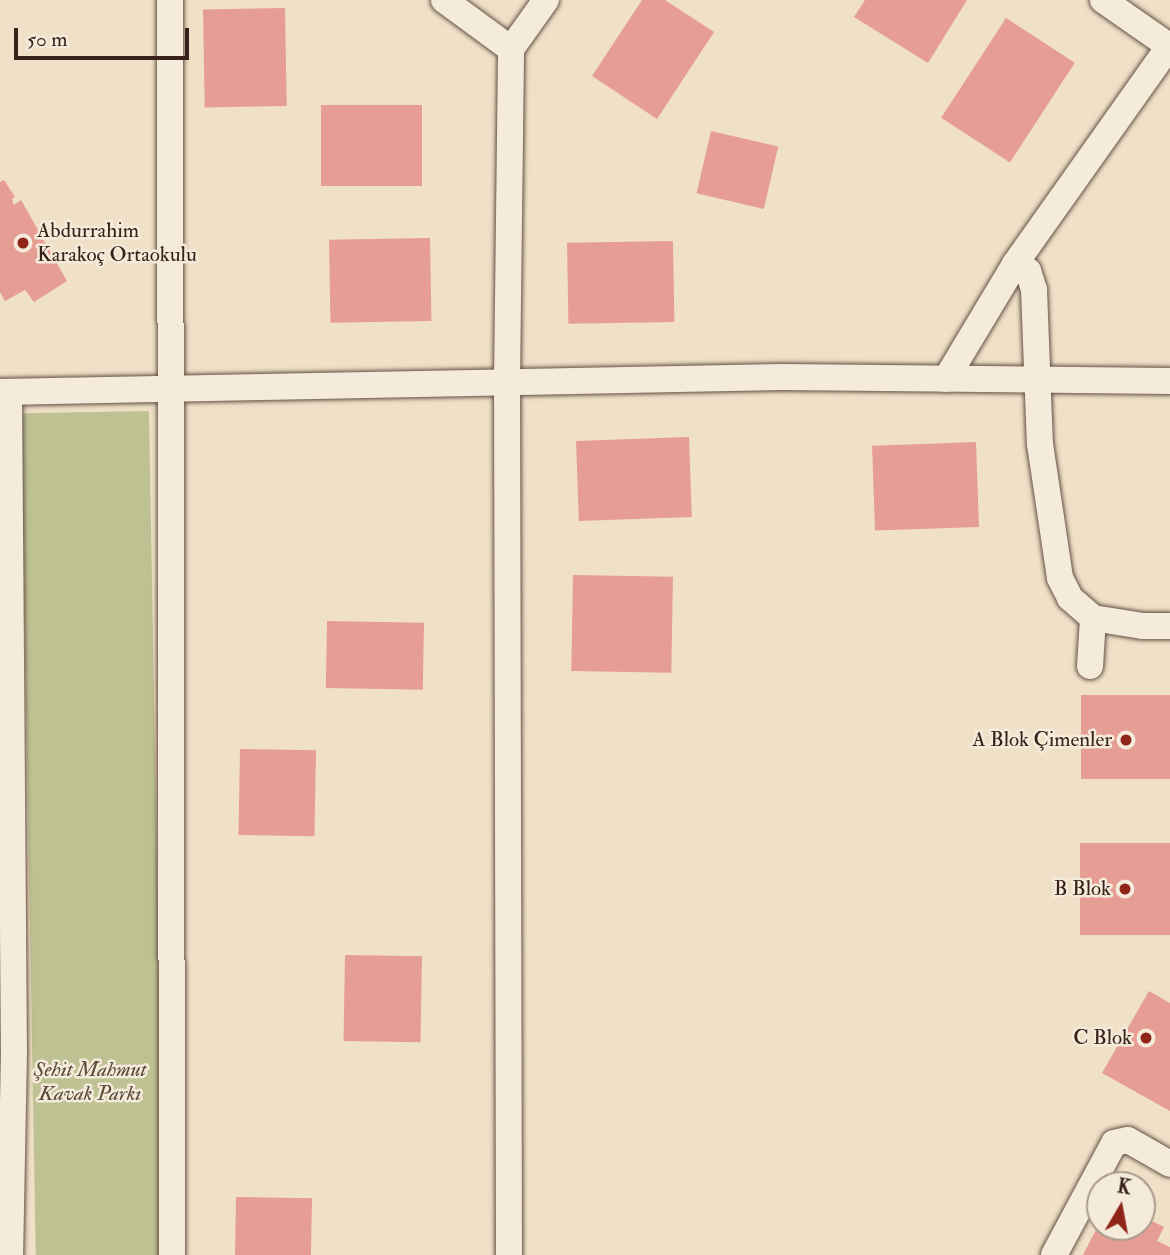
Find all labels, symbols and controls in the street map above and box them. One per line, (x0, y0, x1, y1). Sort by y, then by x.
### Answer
scale bar (18, 14, 192, 58)
text: 50 m (27, 26, 68, 53)
place label: Abdurrahim Karakoç Ortaokulu (37, 218, 197, 268)
marker: Abdurrahim Karakoç Ortaokulu (15, 235, 31, 251)
place label: A Blok Çimenler (972, 727, 1112, 753)
marker: A Blok Çimenler (1118, 732, 1134, 748)
place label: B Blok (1054, 876, 1111, 902)
marker: B Blok (1117, 881, 1133, 897)
place label: C Blok (1073, 1025, 1132, 1051)
marker: C Blok (1138, 1030, 1154, 1046)
park label: Şehit Mahmut Kavak Parkı (34, 1057, 146, 1107)
north arrow (1086, 1171, 1156, 1241)
text: K (1116, 1174, 1133, 1200)

